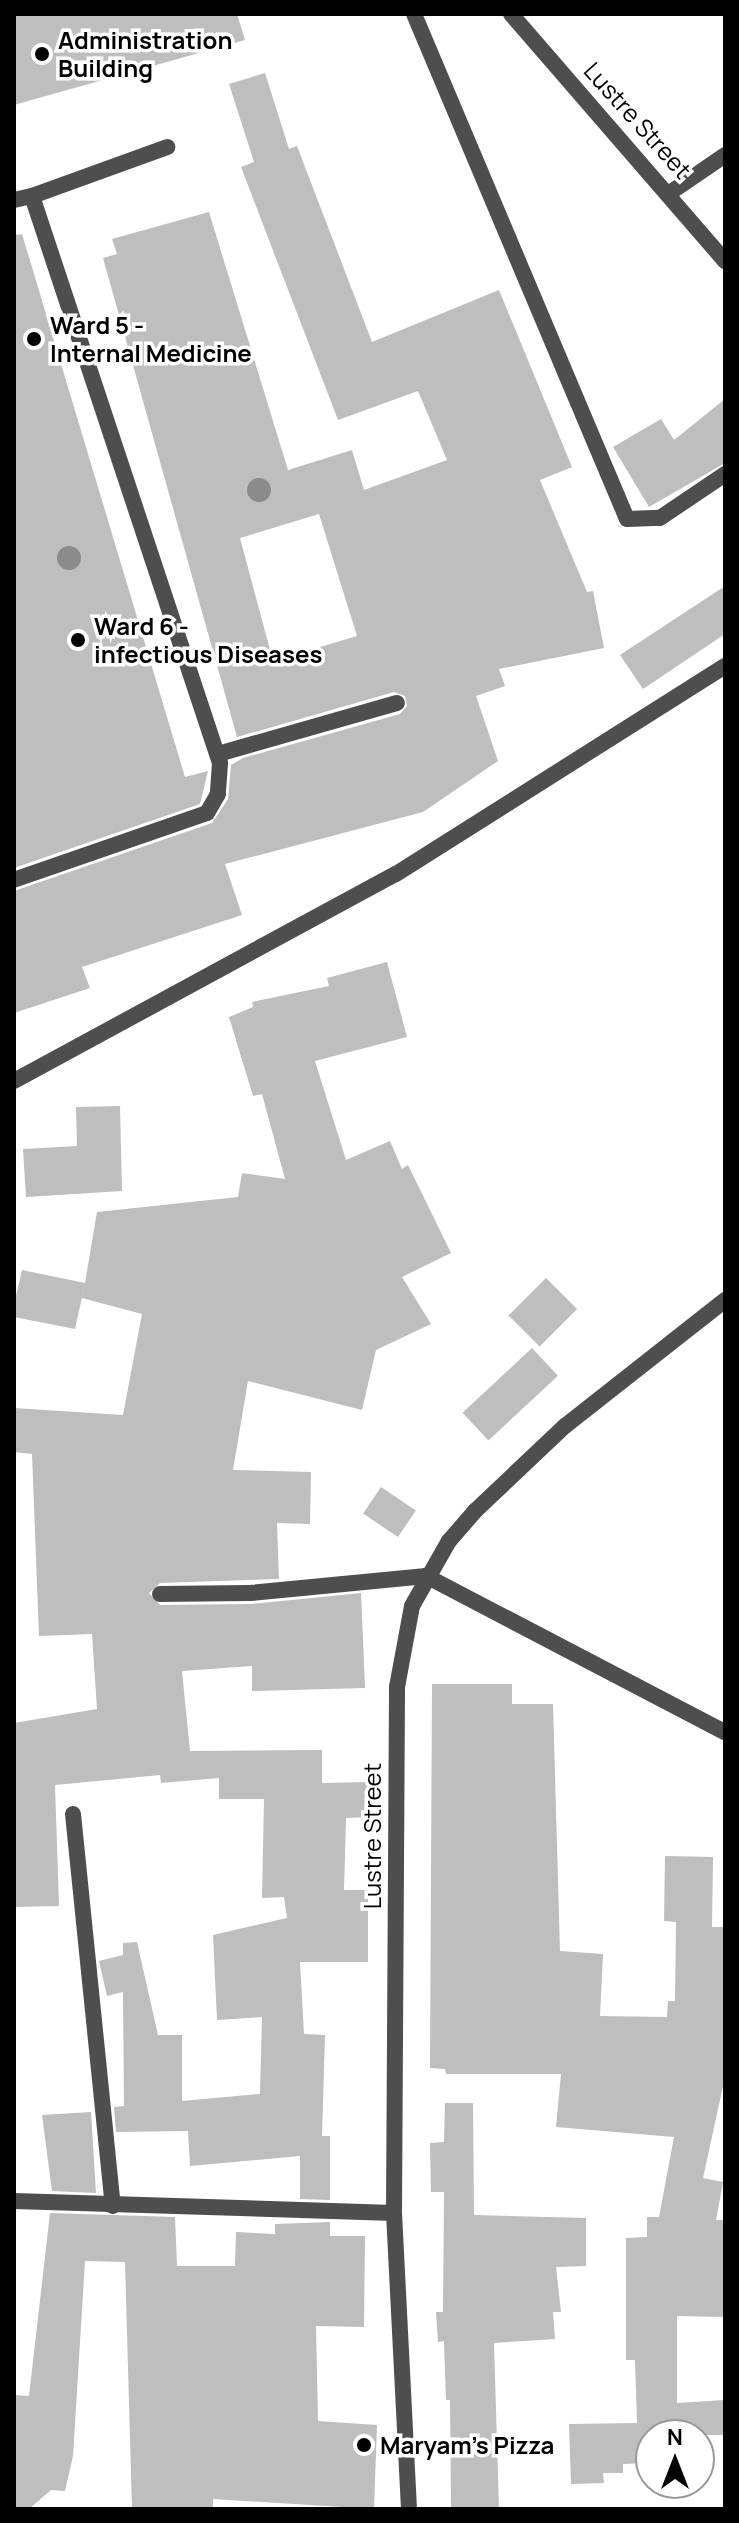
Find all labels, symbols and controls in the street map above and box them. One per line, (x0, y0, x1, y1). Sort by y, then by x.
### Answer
place label: Administration Building (58, 26, 232, 82)
marker: Administration Building (33, 45, 51, 63)
street label: Lustre Street (578, 56, 698, 184)
place label: Ward 5 - Internal Medicine (50, 311, 252, 367)
marker: Ward 5 - Internal Medicine (25, 330, 43, 348)
place label: Ward 6 - infectious Diseases (94, 612, 322, 668)
marker: Ward 6 - infectious Diseases (69, 631, 87, 649)
street label: Lustre Street (358, 1763, 386, 1909)
north arrow (635, 2419, 715, 2499)
text: N (667, 2422, 683, 2452)
place label: Maryam's Pizza (380, 2431, 554, 2459)
marker: Maryam's Pizza (355, 2436, 373, 2454)

